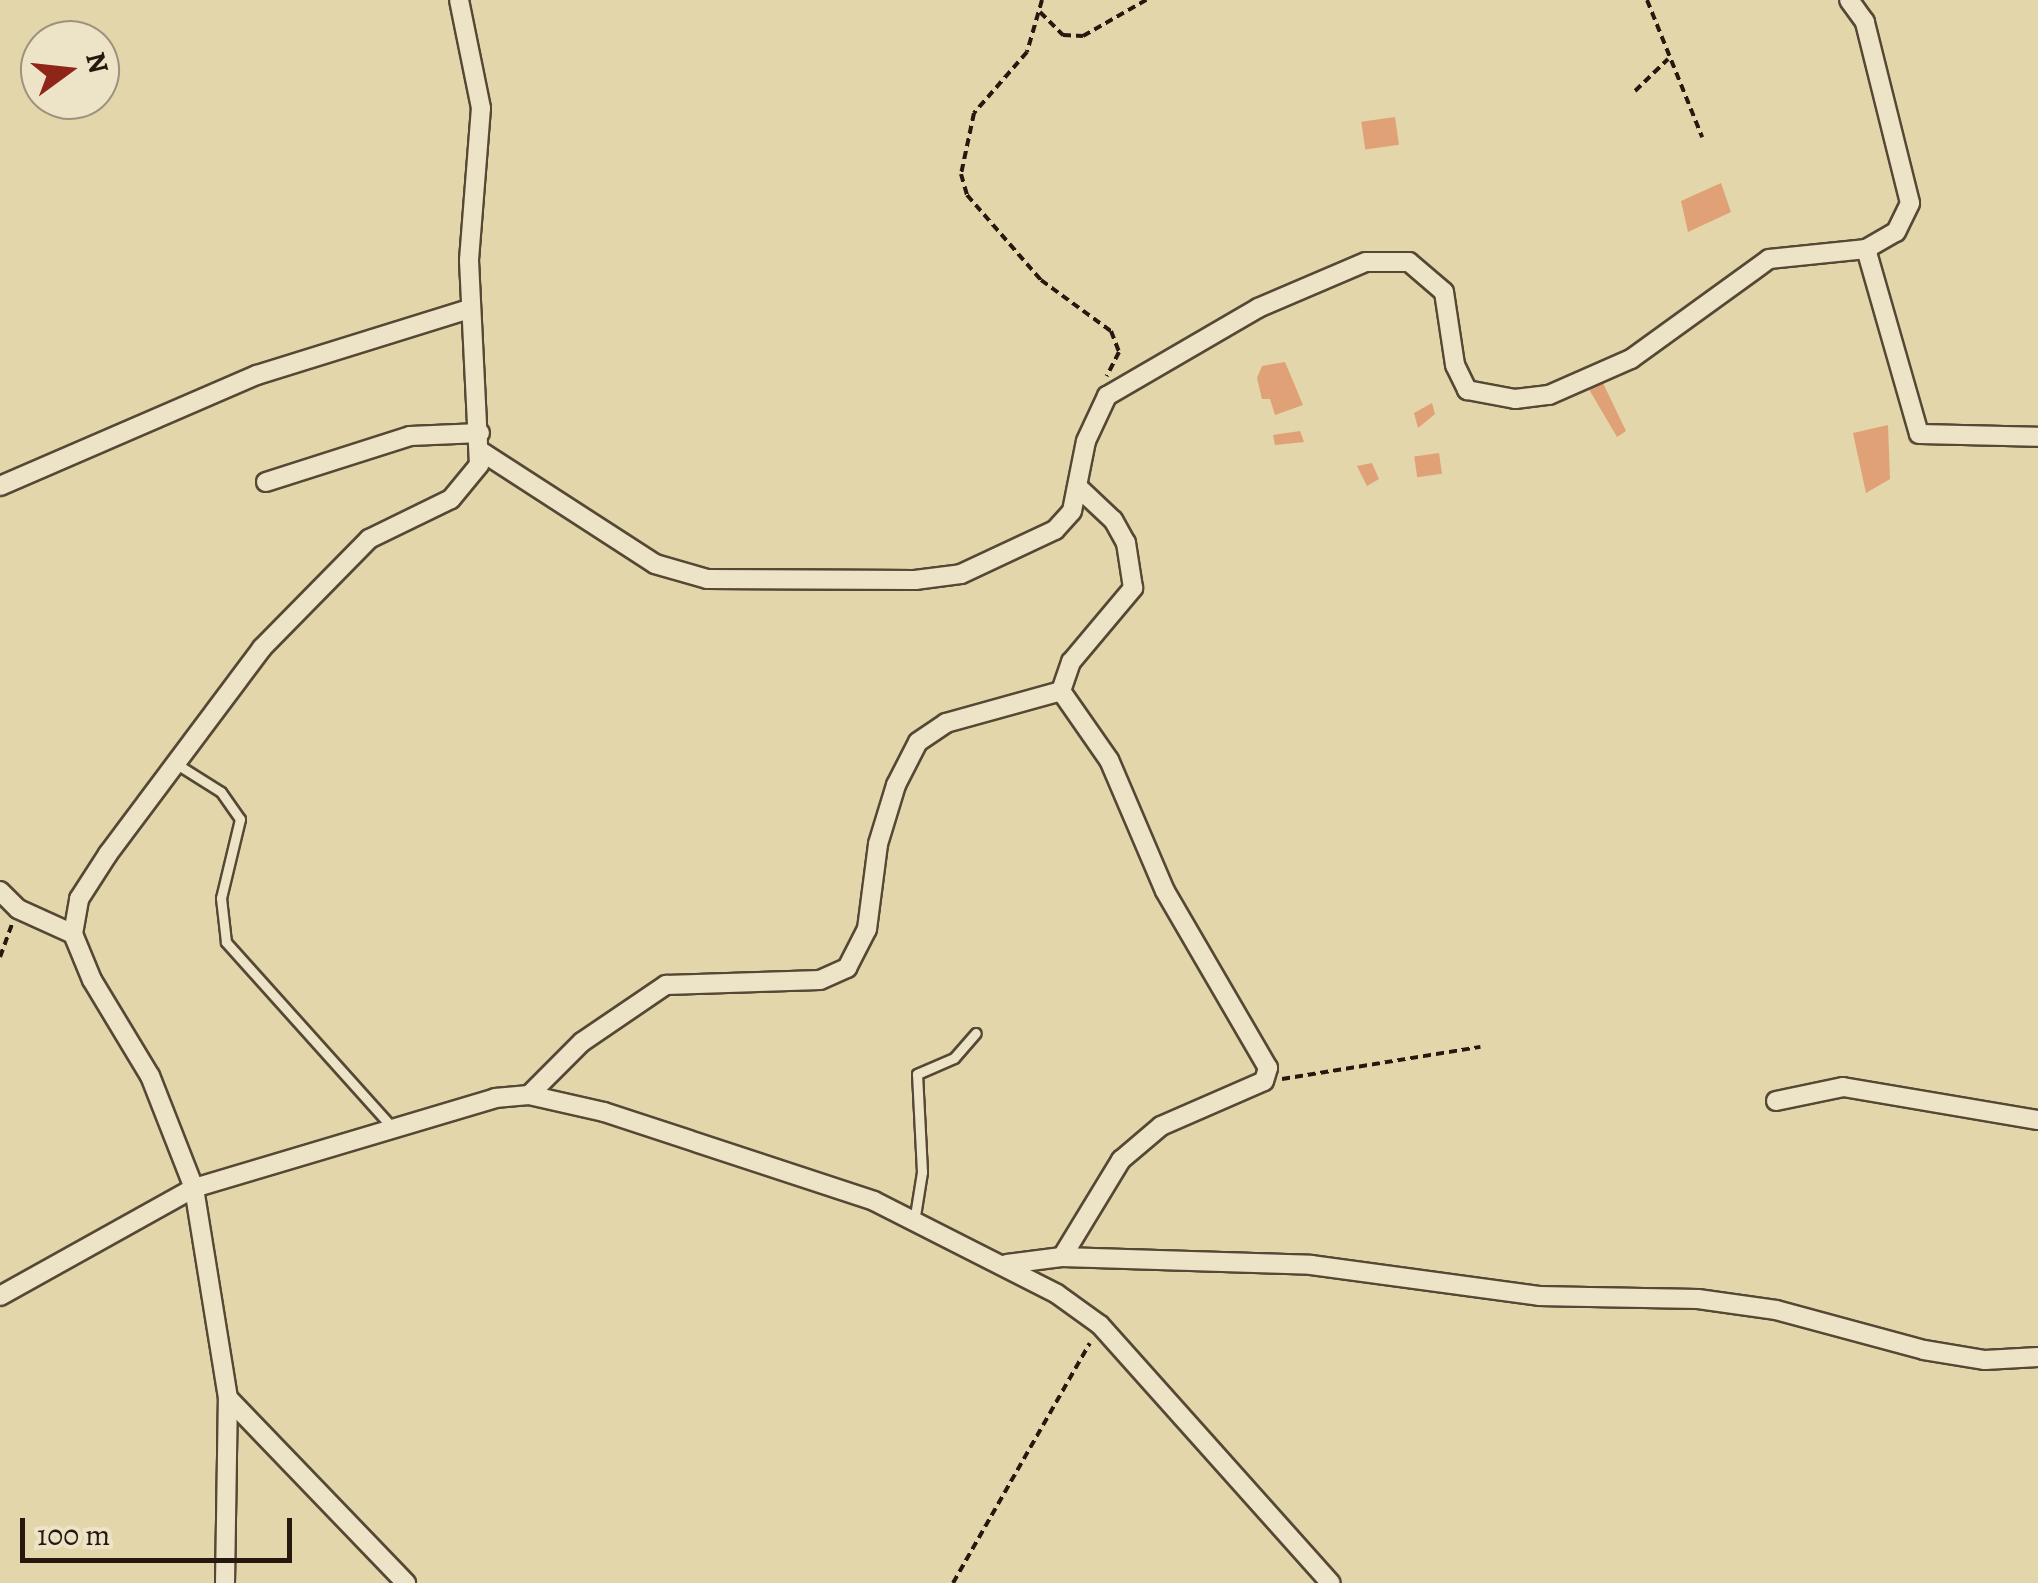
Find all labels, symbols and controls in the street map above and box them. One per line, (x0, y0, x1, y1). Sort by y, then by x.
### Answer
north arrow (20, 20, 120, 120)
text: N (76, 48, 118, 78)
scale bar (25, 1498, 298, 1560)
text: 100 m (37, 1515, 110, 1555)

